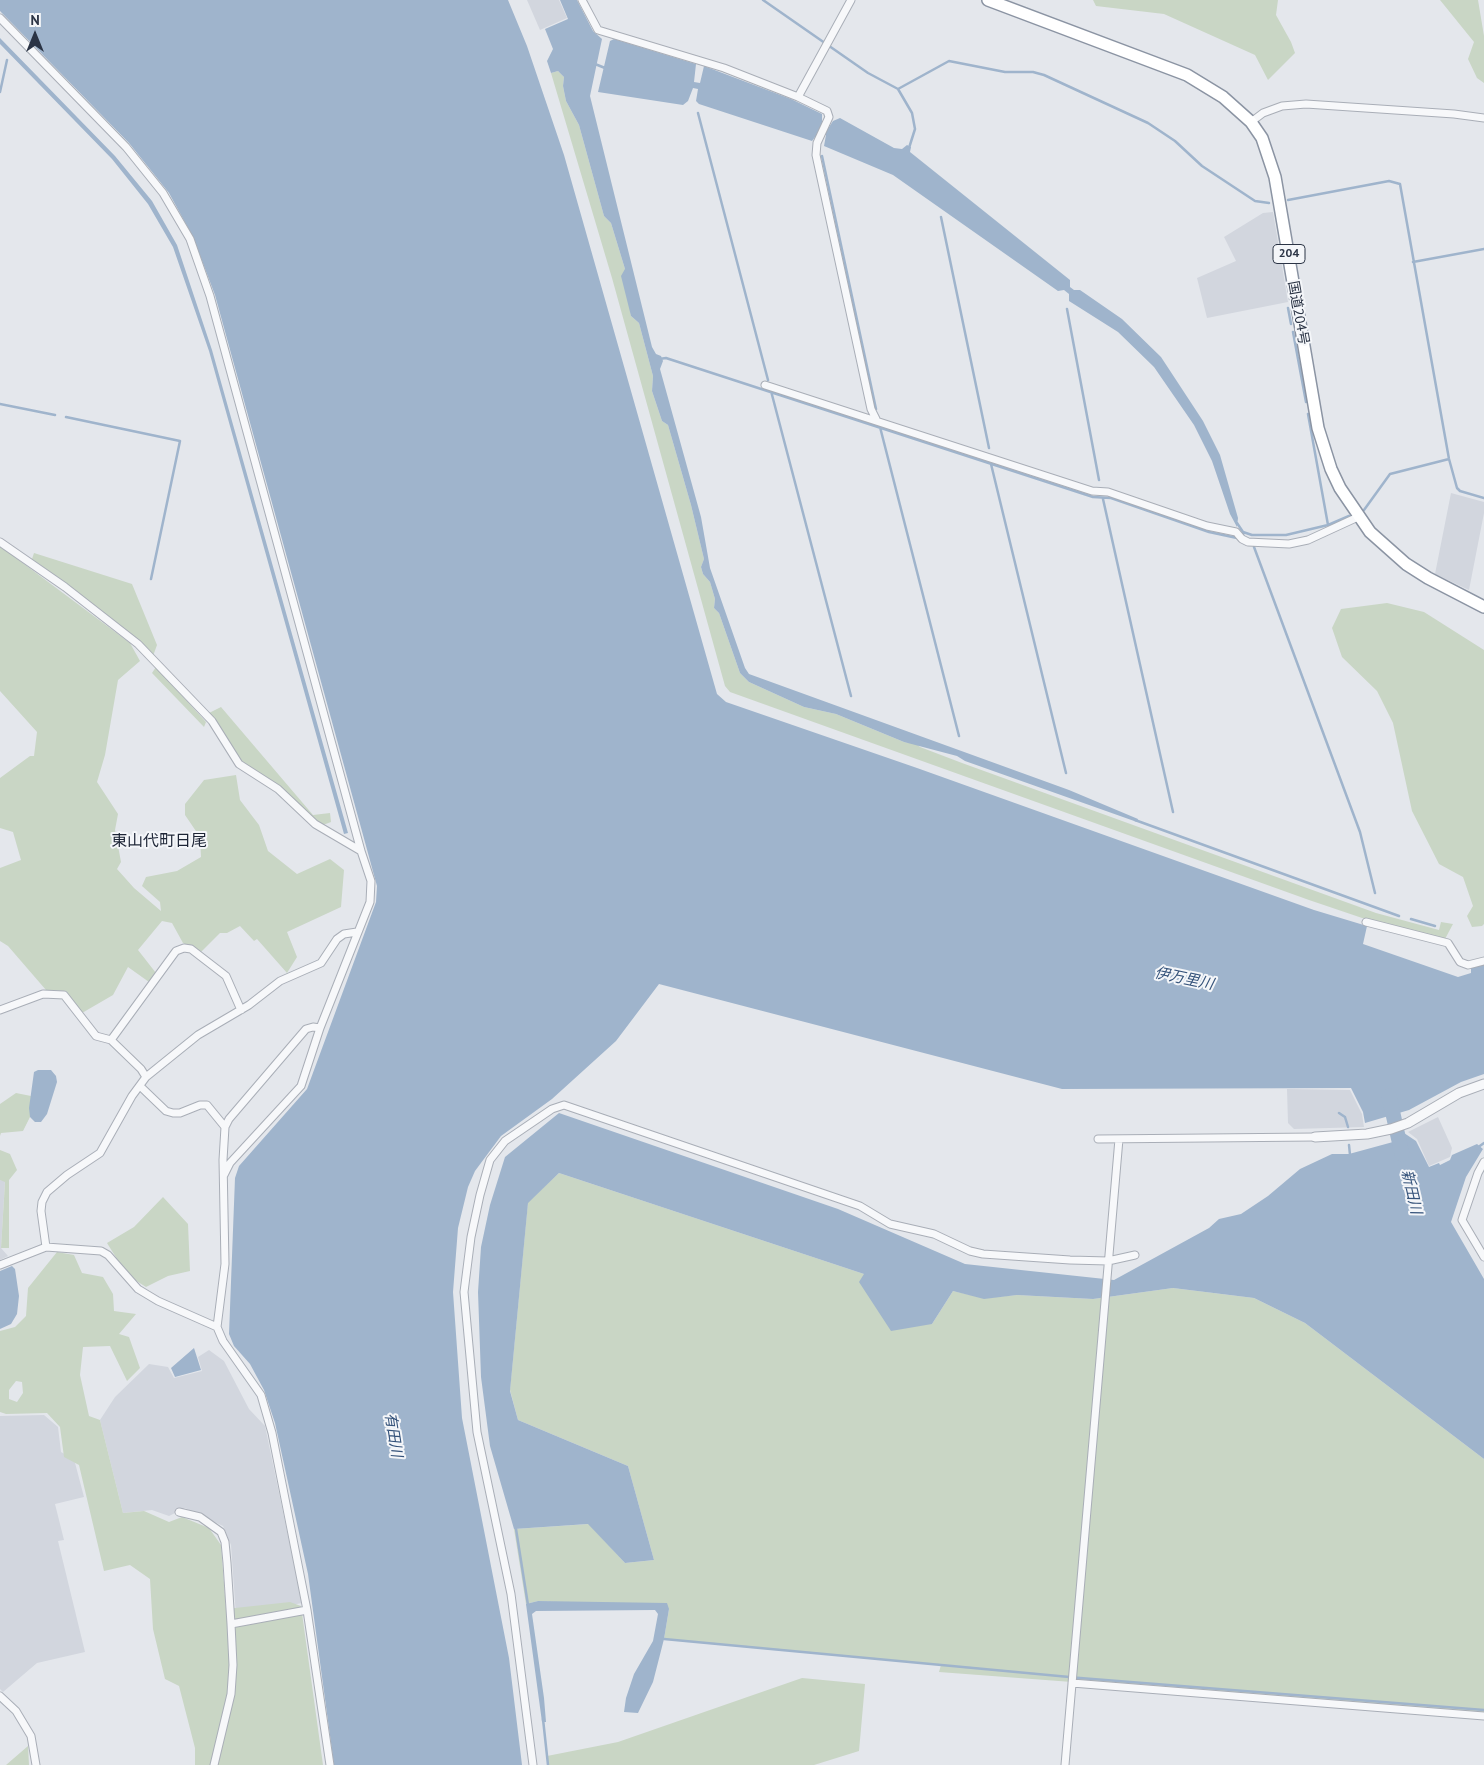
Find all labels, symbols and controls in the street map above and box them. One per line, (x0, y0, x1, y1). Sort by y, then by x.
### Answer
north arrow (10, 10, 60, 60)
text: N (30, 11, 40, 29)
road number: 204 (1273, 244, 1305, 264)
street label: 国道204号 (1284, 280, 1312, 346)
district label: 東山代町日尾 (111, 831, 207, 851)
water label: 伊万里川 (1153, 964, 1215, 994)
water label: 新田川 (1397, 1168, 1425, 1216)
water label: 有田川 (381, 1411, 405, 1459)

